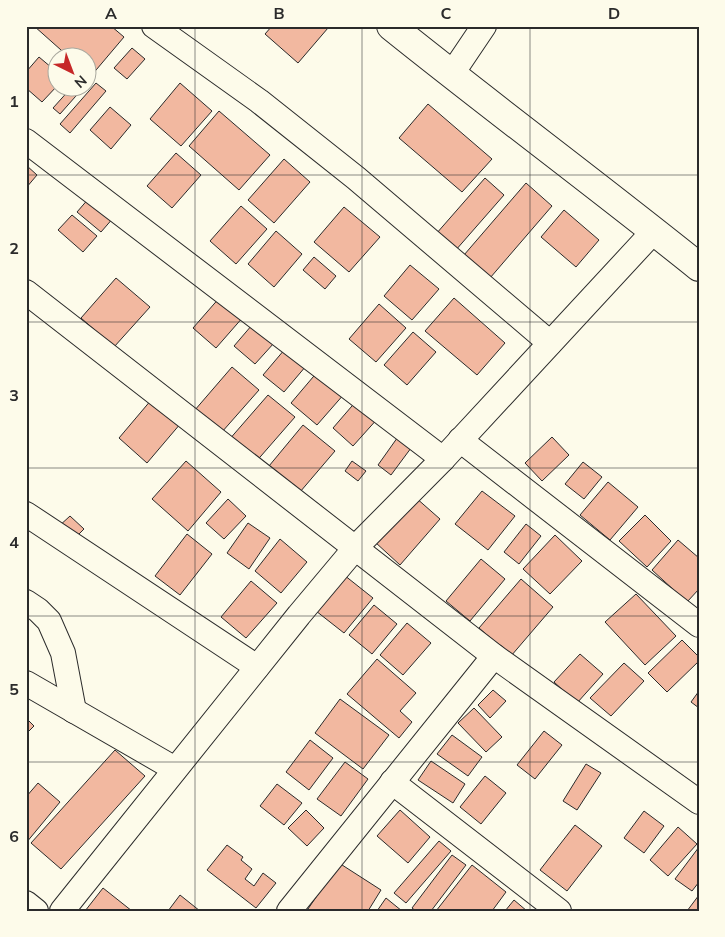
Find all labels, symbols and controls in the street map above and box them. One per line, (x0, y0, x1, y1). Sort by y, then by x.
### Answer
text: A (105, 3, 117, 23)
text: B (273, 3, 285, 23)
text: C (441, 3, 452, 23)
text: D (608, 3, 620, 23)
north arrow (48, 48, 98, 98)
text: N (71, 71, 91, 92)
text: 1 (9, 91, 19, 111)
text: 2 (9, 238, 19, 258)
text: 3 (9, 385, 19, 405)
text: 4 (9, 532, 19, 552)
text: 5 (9, 679, 19, 699)
text: 6 (9, 826, 19, 846)

